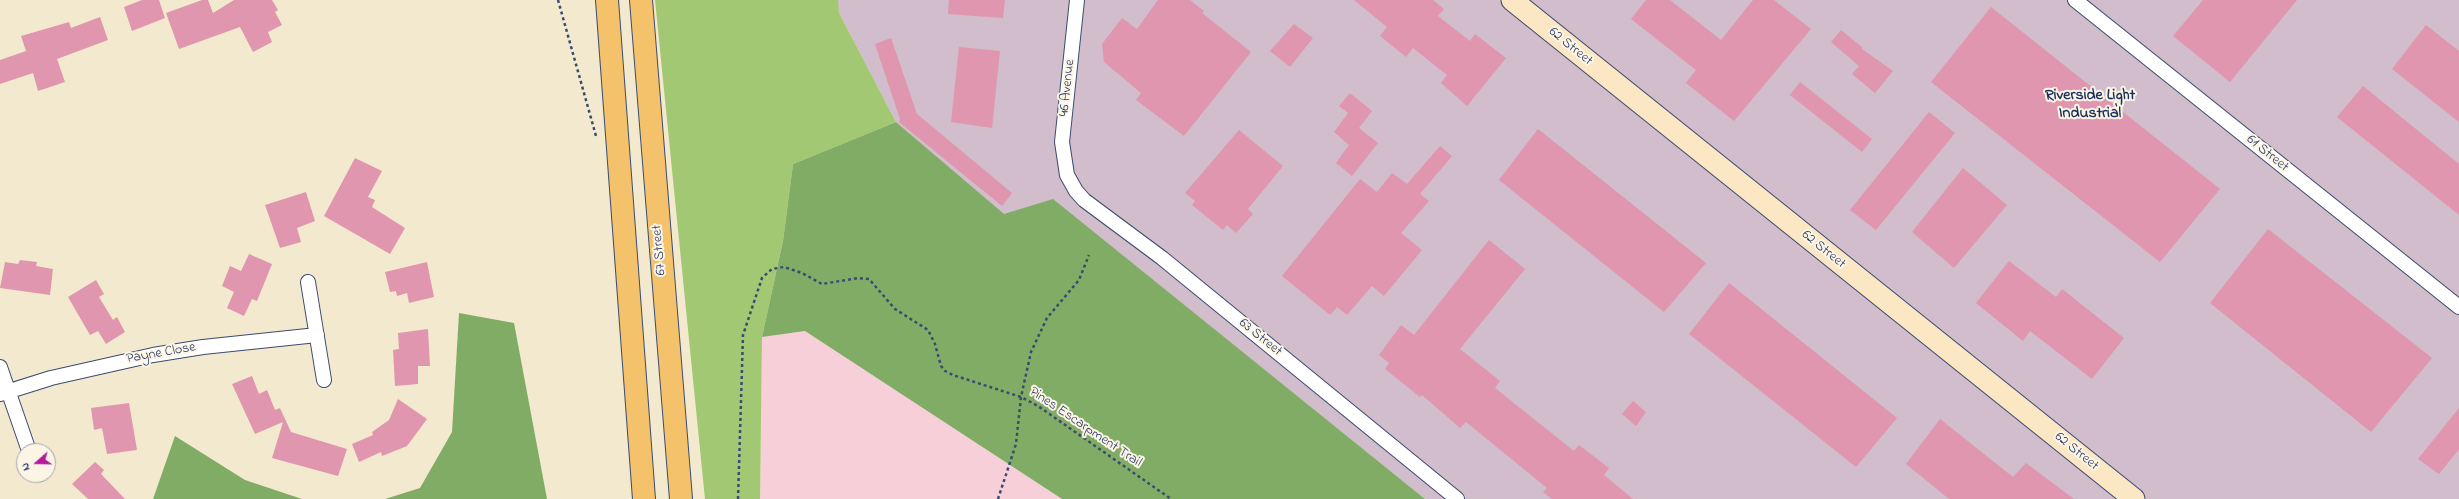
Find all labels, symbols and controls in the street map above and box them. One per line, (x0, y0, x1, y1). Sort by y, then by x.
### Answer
street label: 62 Street (1545, 24, 1595, 70)
street label: 46 Avenue (1057, 59, 1079, 117)
district label: Riverside Light Industrial (2045, 86, 2135, 124)
street label: 61 Street (2243, 132, 2291, 176)
street label: 67 Street (649, 224, 671, 276)
street label: 62 Street (1798, 227, 1848, 273)
street label: 63 Street (1235, 316, 1285, 360)
street label: Payne Close (125, 340, 197, 368)
street label: Pines Escarpment Trail (1026, 384, 1144, 472)
street label: 62 Street (2051, 429, 2101, 475)
north arrow (16, 443, 56, 483)
text: N (17, 461, 34, 473)

